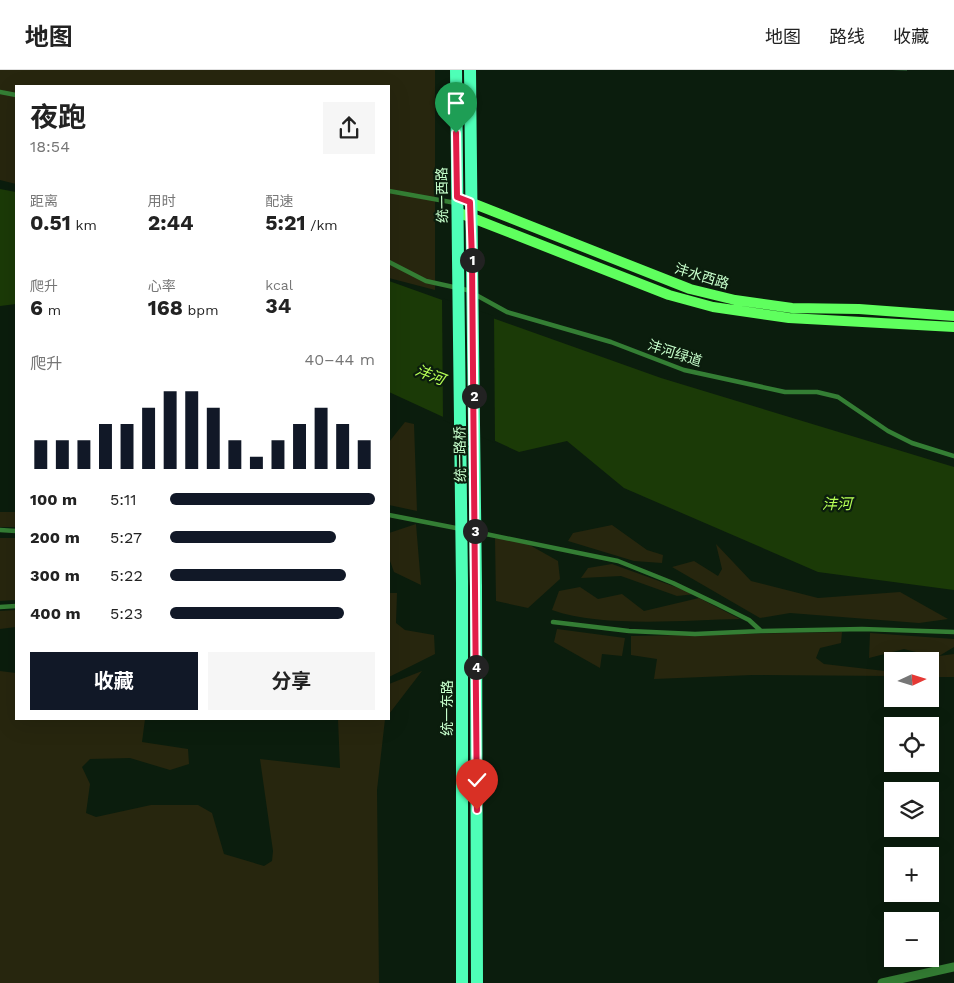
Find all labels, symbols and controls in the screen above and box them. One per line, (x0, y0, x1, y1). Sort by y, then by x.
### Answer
text: 地图 (25, 23, 73, 51)
text: 地图 (765, 26, 801, 47)
text: 路线 (829, 26, 865, 47)
text: 收藏 (893, 26, 929, 47)
pin (435, 82, 477, 133)
icon: arrive (442, 89, 470, 117)
text: 夜跑 (30, 101, 86, 134)
button: share (323, 102, 375, 154)
text: 18:54 (30, 137, 70, 156)
street label: 统一西路 (434, 167, 450, 223)
text: 距离 (30, 193, 58, 209)
text: 用时 (148, 193, 176, 209)
text: 配速 (265, 193, 293, 209)
text: 0.51 (30, 210, 71, 235)
text: 2:44 (148, 210, 194, 235)
text: 5:21 (265, 210, 305, 235)
text: km (71, 217, 97, 233)
text: /km (305, 217, 338, 233)
pin: 1 (460, 248, 484, 272)
text: 1 (469, 252, 476, 268)
street label: 沣水西路 (673, 260, 731, 292)
text: kcal (265, 277, 293, 293)
text: 爬升 (30, 278, 58, 294)
text: 心率 (148, 278, 176, 294)
text: 34 (265, 293, 291, 318)
text: 6 (30, 295, 43, 320)
text: 168 (148, 295, 183, 320)
text: m (43, 302, 61, 318)
text: bpm (183, 302, 218, 318)
street label: 沣河绿道 (646, 337, 704, 369)
text: 40–44 m (304, 350, 375, 369)
text: 爬升 (30, 354, 62, 373)
water label: 沣河 (413, 361, 450, 390)
pin: 2 (462, 384, 486, 408)
text: 2 (470, 388, 479, 404)
street label: 统一路桥 (452, 426, 468, 482)
text: 100 m (30, 490, 77, 509)
text: 5:11 (110, 490, 137, 509)
water label: 沣河 (822, 495, 855, 513)
pin: 3 (462, 518, 488, 544)
text: 3 (471, 523, 480, 539)
text: 200 m (30, 528, 80, 547)
text: 5:27 (110, 528, 142, 547)
text: 300 m (30, 566, 80, 585)
text: 5:22 (110, 566, 143, 585)
text: 400 m (30, 604, 81, 623)
text: 5:23 (110, 604, 143, 623)
button: 收藏 (30, 652, 198, 710)
button: 分享 (208, 652, 375, 710)
north arrow (884, 652, 939, 708)
map controls (884, 652, 939, 967)
pin: 4 (464, 654, 488, 680)
text: 4 (472, 659, 481, 675)
street label: 统一东路 (439, 680, 455, 736)
button: locate (884, 717, 939, 772)
pin (456, 759, 498, 810)
icon: check (463, 766, 491, 794)
button: layers (884, 782, 939, 837)
button: + (884, 847, 939, 902)
button: − (884, 912, 939, 967)

